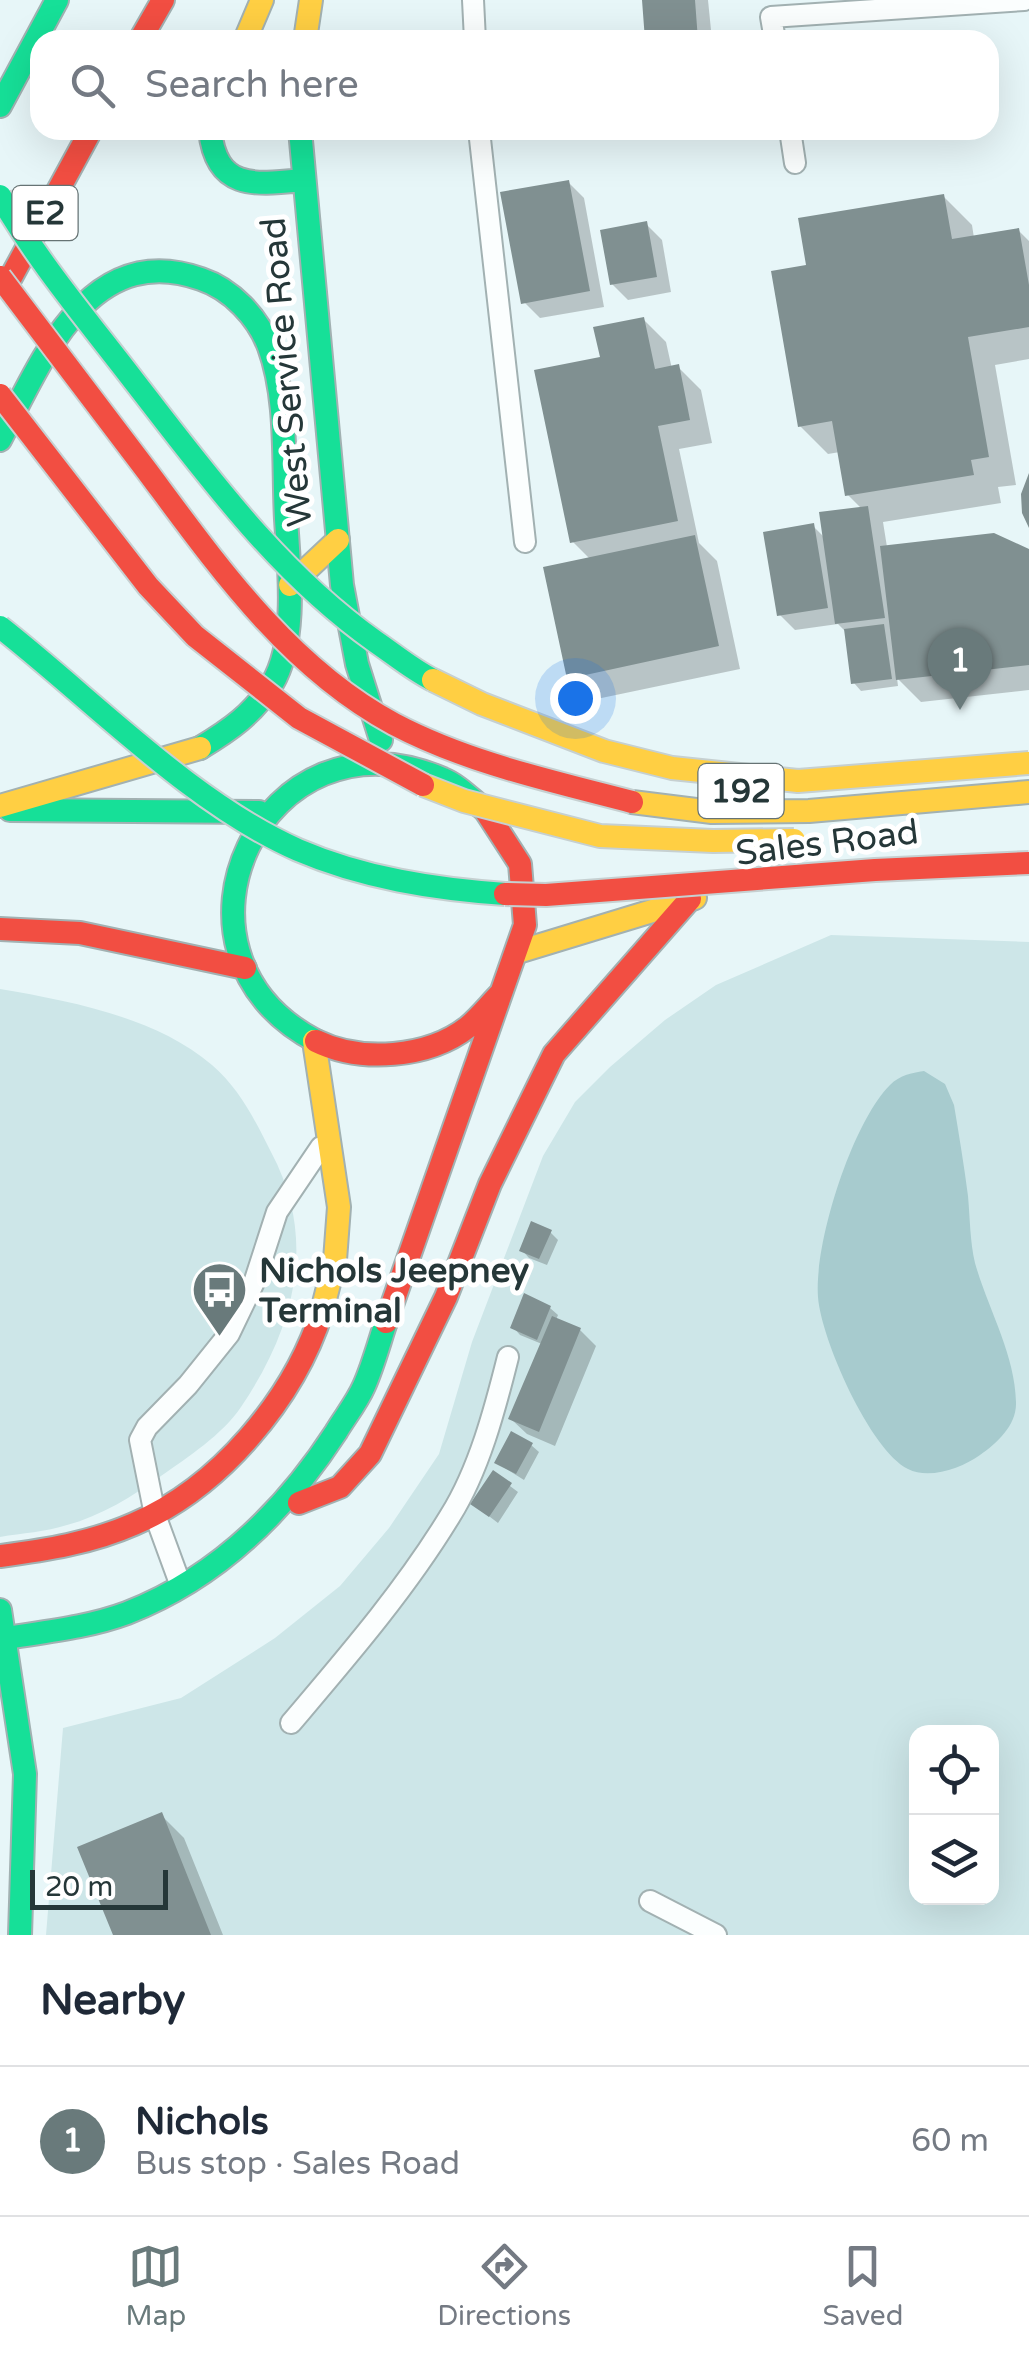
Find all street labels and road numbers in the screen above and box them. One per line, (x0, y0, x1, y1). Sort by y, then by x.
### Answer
road number: E2 (12, 186, 78, 240)
street label: West Service Road (253, 216, 321, 528)
road number: 192 (698, 764, 784, 818)
street label: Sales Road (733, 811, 921, 875)

